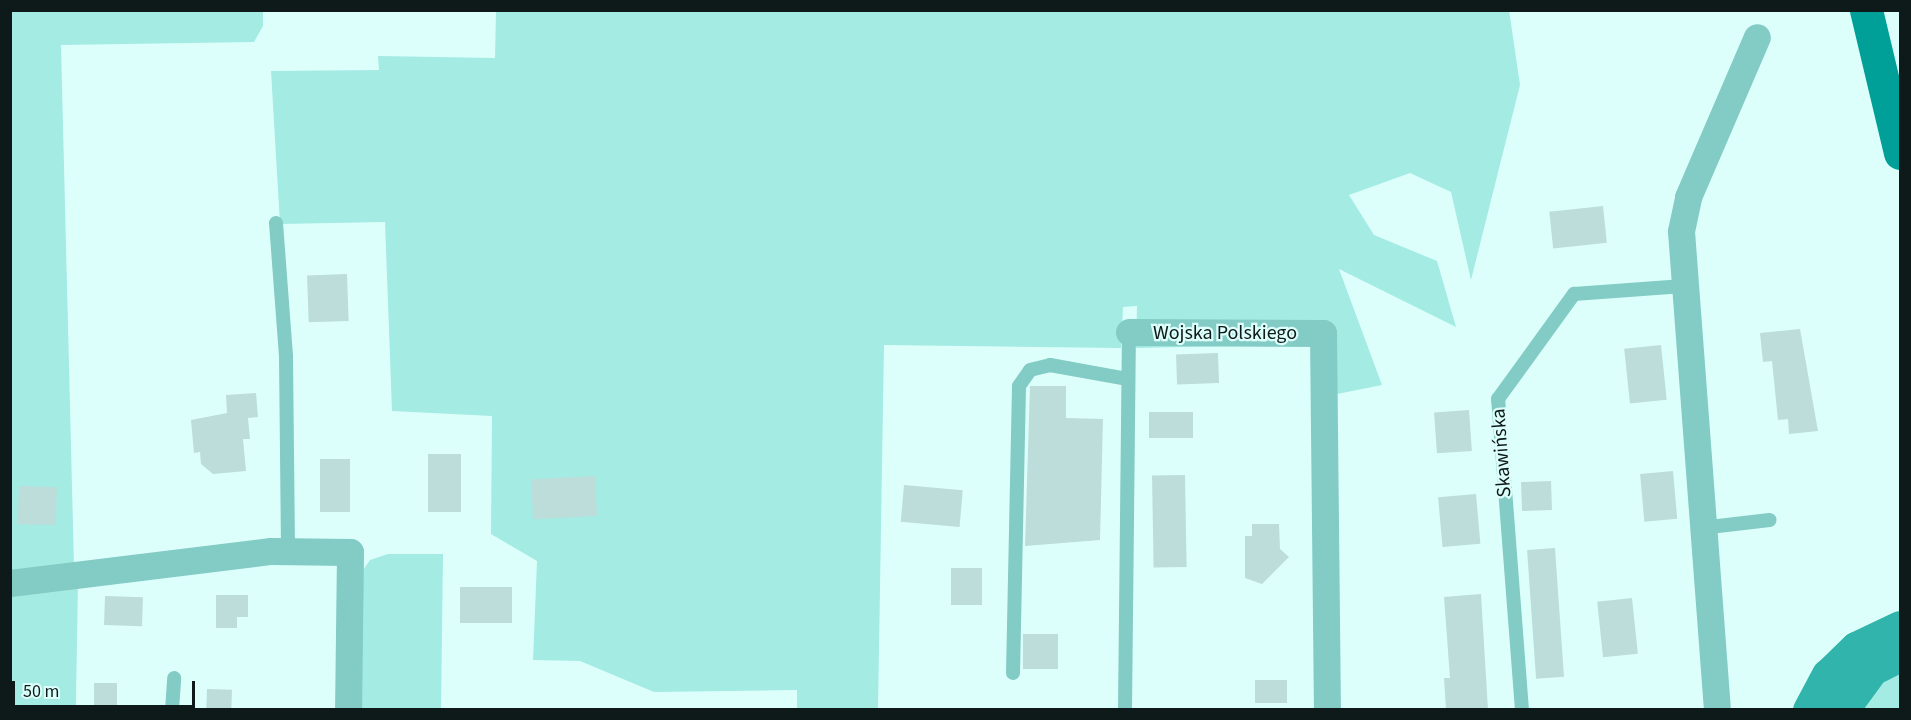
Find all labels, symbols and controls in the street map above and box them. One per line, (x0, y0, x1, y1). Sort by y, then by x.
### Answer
street label: Wojska Polskiego (1153, 321, 1297, 345)
street label: Skawińska (1487, 408, 1517, 498)
scale bar (15, 669, 198, 707)
text: 50 m (23, 679, 59, 704)

